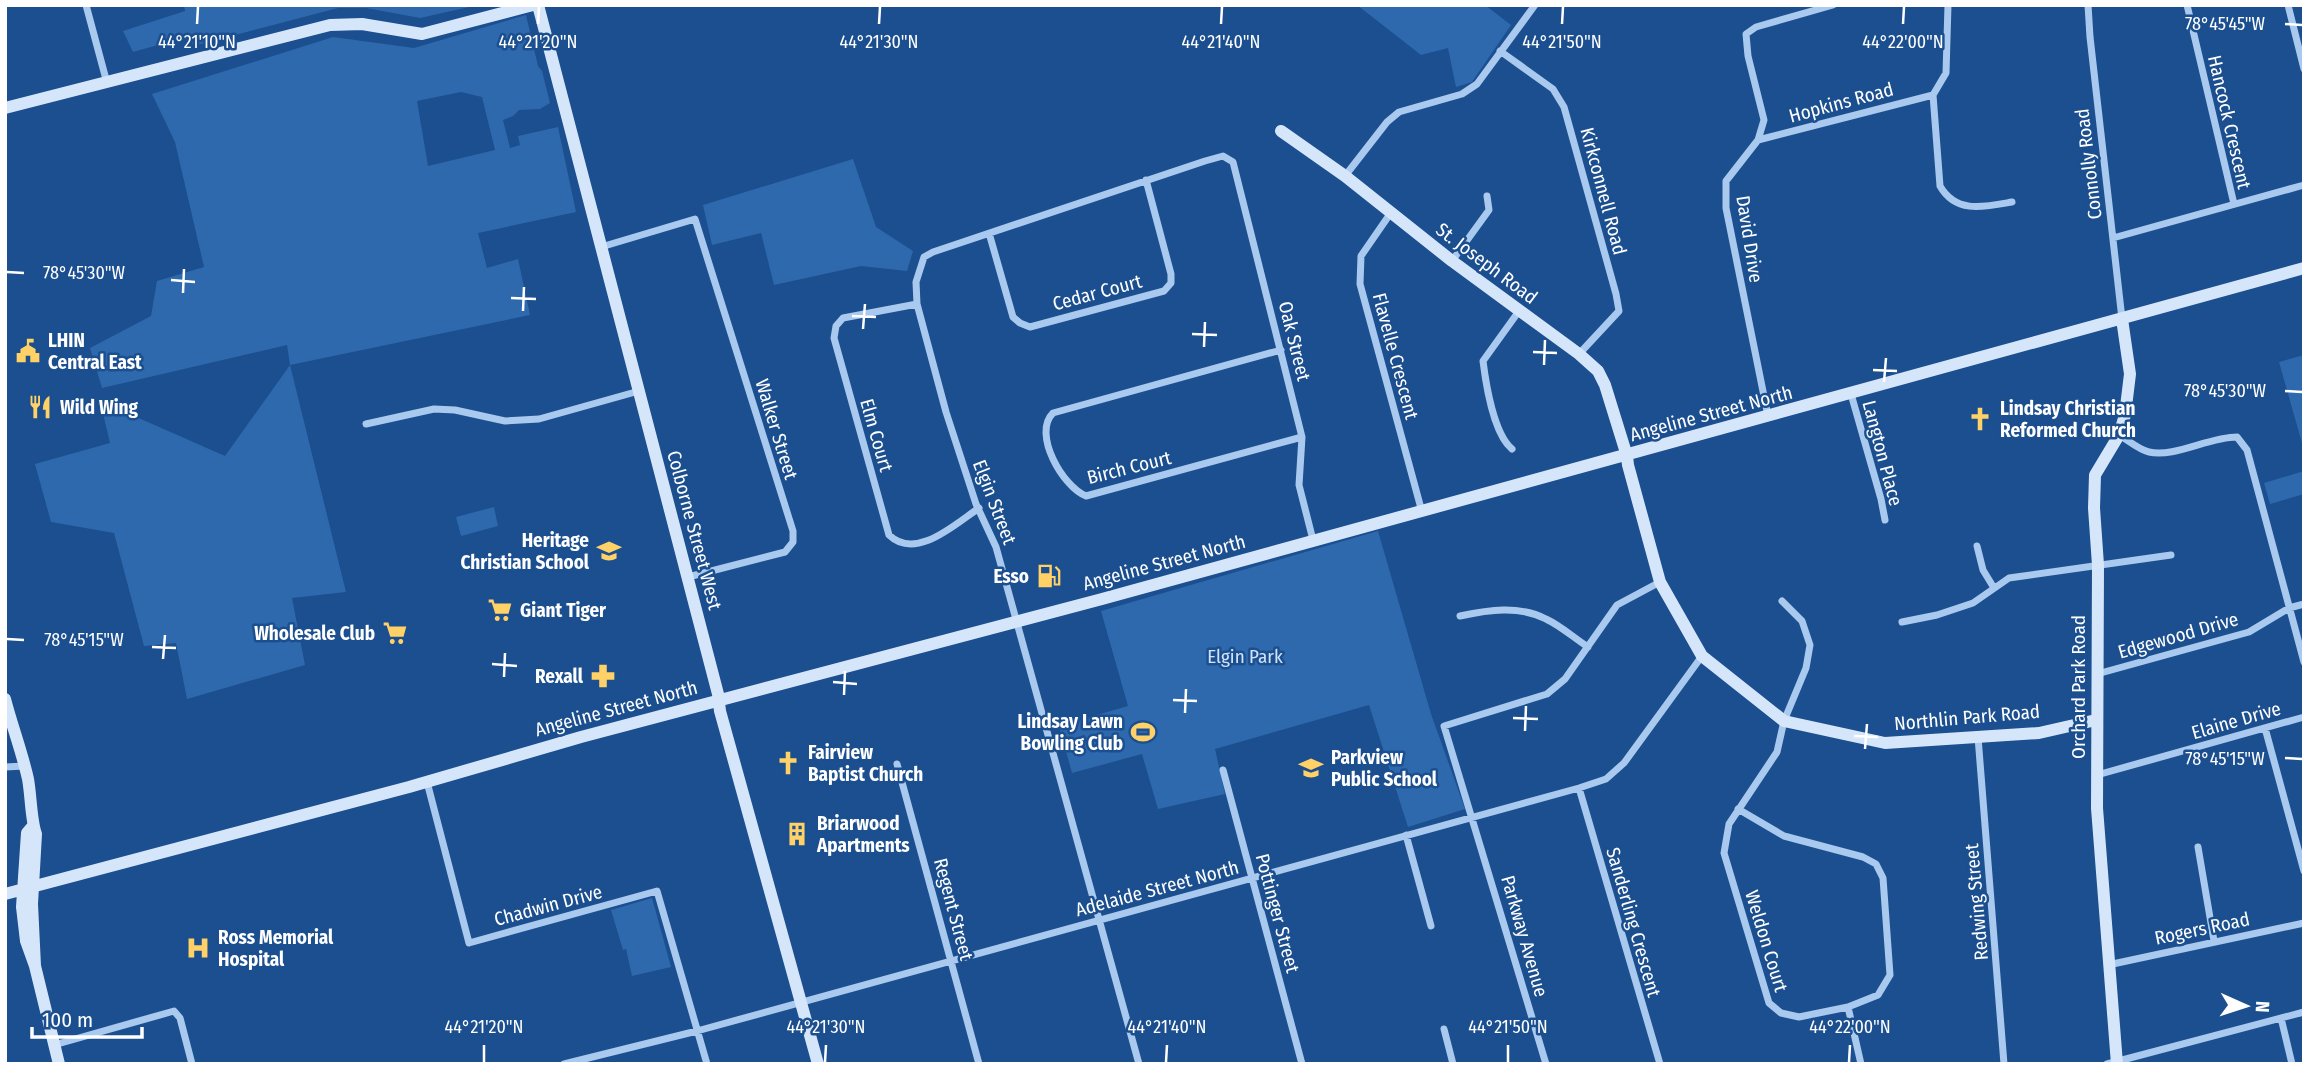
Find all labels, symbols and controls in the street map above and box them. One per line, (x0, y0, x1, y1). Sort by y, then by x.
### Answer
text: 78°45'45"W (2185, 13, 2266, 35)
text: 44°21'10"N (158, 31, 236, 53)
text: 44°21'20"N (499, 31, 577, 53)
text: 44°21'30"N (839, 31, 919, 53)
text: 44°21'40"N (1182, 31, 1260, 53)
text: 44°21'50"N (1522, 31, 1602, 53)
text: 44°22'00"N (1862, 31, 1944, 53)
street label: Hancock Crescent (2203, 53, 2256, 192)
street label: Hopkins Road (1786, 77, 1896, 127)
street label: Connolly Road (2070, 107, 2107, 221)
street label: Kirkconnell Road (1575, 125, 1632, 257)
street label: David Drive (1731, 194, 1768, 284)
street label: St. Joseph Road (1432, 218, 1542, 309)
text: 78°45'30"W (43, 262, 125, 284)
street label: Cedar Court (1050, 269, 1145, 315)
street label: Flavelle Crescent (1368, 290, 1424, 423)
street label: Oak Street (1274, 299, 1316, 384)
place label: LHIN Central East (48, 329, 142, 374)
public building icon: LHIN Central East (14, 337, 42, 365)
street label: Walker Street (750, 376, 803, 483)
text: 78°45'30"W (2184, 380, 2266, 402)
street label: Angeline Street North (1627, 381, 1795, 446)
restaurant icon: Wild Wing (26, 393, 54, 421)
place label: Wild Wing (60, 396, 139, 419)
street label: Elm Court (855, 396, 898, 475)
place label: Lindsay Christian Reformed Church (2000, 397, 2136, 442)
street label: Langton Place (1857, 398, 1908, 508)
church icon: Lindsay Christian Reformed Church (1966, 405, 1994, 433)
street label: Birch Court (1085, 446, 1174, 489)
street label: Colborne Street West (662, 448, 727, 613)
street label: Elgin Street (968, 457, 1021, 548)
place label: Heritage Christian School (461, 529, 590, 574)
street label: Angeline Street North (1080, 530, 1248, 595)
school or university icon: Heritage Christian School (595, 537, 623, 565)
fuel station icon: Esso (1035, 562, 1063, 590)
place label: Esso (993, 565, 1029, 588)
supermarket icon: Giant Tiger (486, 596, 514, 624)
place label: Giant Tiger (520, 599, 607, 622)
street label: Edgewood Drive (2115, 607, 2241, 664)
street label: Orchard Park Road (2067, 615, 2090, 759)
supermarket icon: Wholesale Club (381, 619, 409, 647)
place label: Wholesale Club (254, 622, 375, 645)
text: 78°45'15"W (44, 629, 124, 651)
park label: Elgin Park (1207, 645, 1283, 668)
pharmacy icon: Rexall (589, 662, 617, 690)
place label: Rexall (535, 665, 584, 688)
street label: Angeline Street North (532, 676, 700, 741)
street label: Elaine Drive (2189, 697, 2283, 744)
street label: Northlin Park Road (1893, 700, 2041, 735)
place label: Lindsay Lawn Bowling Club (1017, 710, 1123, 755)
sports icon: Lindsay Lawn Bowling Club (1129, 718, 1157, 746)
place label: Fairview Baptist Church (808, 741, 923, 786)
place label: Parkview Public School (1331, 746, 1438, 791)
text: 78°45'15"W (2185, 748, 2265, 770)
church icon: Fairview Baptist Church (774, 749, 802, 777)
school or university icon: Parkview Public School (1297, 754, 1325, 782)
place label: Briarwood Apartments (816, 812, 910, 857)
building icon: Briarwood Apartments (783, 820, 811, 848)
street label: Redwing Street (1960, 842, 1993, 961)
street label: Sanderling Crescent (1601, 845, 1666, 1000)
street label: Pottinger Street (1251, 851, 1305, 976)
street label: Regent Street (929, 855, 978, 964)
street label: Adelaide Street North (1073, 856, 1241, 921)
street label: Parkway Avenue (1496, 873, 1553, 999)
street label: Chadwin Drive (492, 880, 605, 931)
street label: Weldon Court (1740, 888, 1793, 995)
street label: Rogers Road (2153, 907, 2252, 950)
place label: Ross Memorial Hospital (218, 926, 334, 971)
hospital icon: Ross Memorial Hospital (184, 934, 212, 962)
north arrow (2211, 971, 2281, 1041)
scale bar (32, 996, 142, 1040)
text: N (2251, 1001, 2274, 1013)
text: 100 m (42, 1007, 93, 1033)
text: 44°21'20"N (445, 1016, 523, 1038)
text: 44°21'30"N (786, 1016, 866, 1038)
text: 44°21'40"N (1128, 1016, 1206, 1038)
text: 44°21'50"N (1468, 1016, 1548, 1038)
text: 44°22'00"N (1809, 1016, 1891, 1038)

